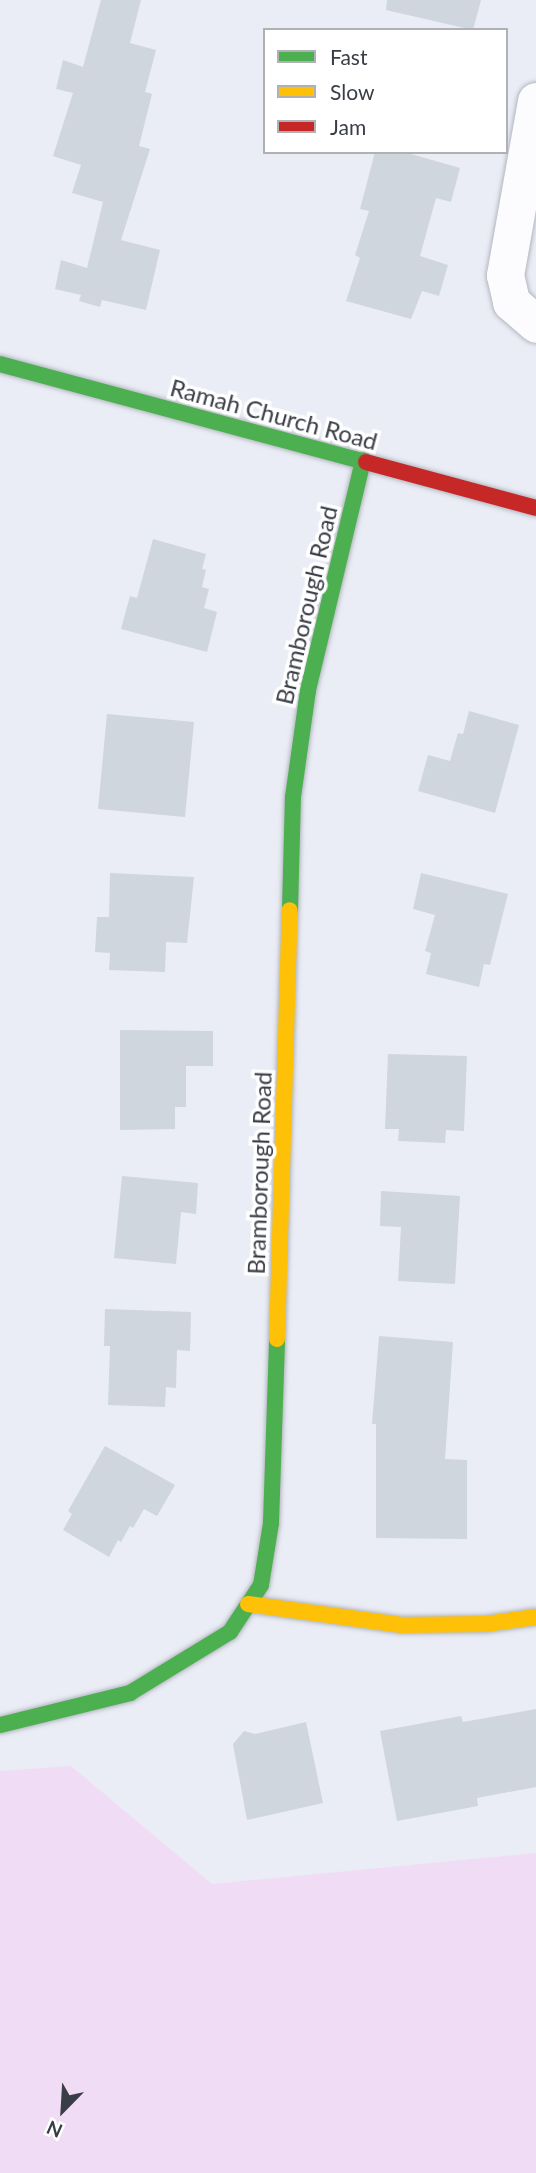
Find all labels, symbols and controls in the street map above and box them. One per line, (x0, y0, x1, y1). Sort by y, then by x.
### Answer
legend (263, 28, 508, 154)
text: Fast (330, 44, 367, 69)
text: Slow (330, 79, 374, 104)
text: Jam (330, 114, 366, 139)
street label: Ramah Church Road (167, 372, 381, 456)
street label: Bramborough Road (269, 503, 343, 707)
street label: Bramborough Road (241, 1071, 277, 1275)
north arrow (28, 2075, 98, 2145)
text: N (43, 2116, 66, 2143)

